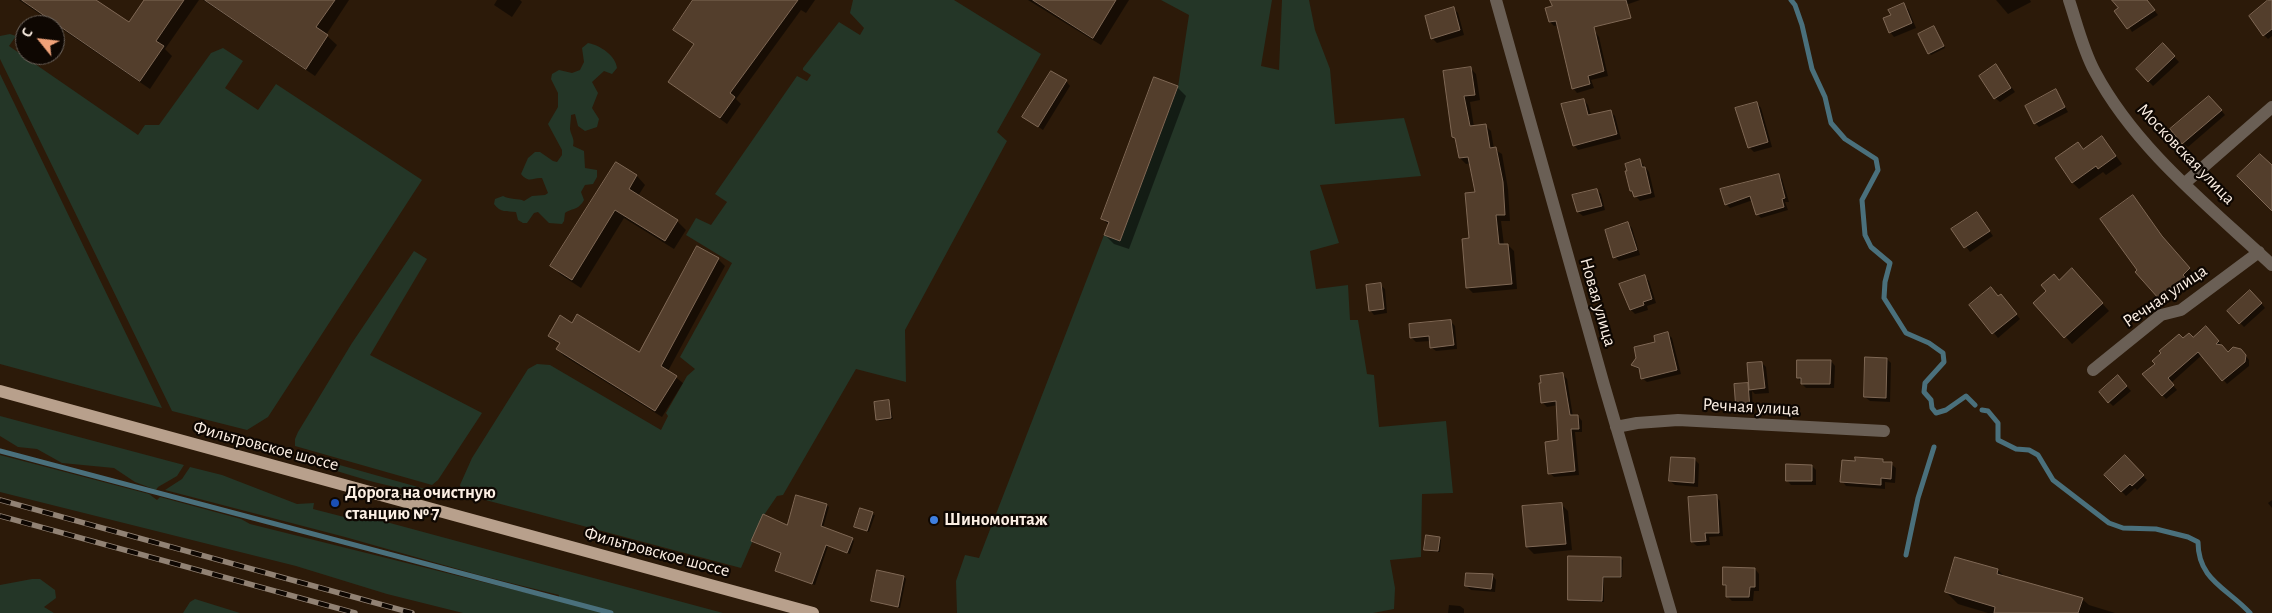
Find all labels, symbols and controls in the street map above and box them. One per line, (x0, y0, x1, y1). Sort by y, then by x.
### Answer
north arrow (15, 15, 65, 65)
text: С (20, 26, 36, 40)
street label: Московская улица (2132, 99, 2240, 209)
street label: Новая улица (1575, 255, 1621, 349)
street label: Речная улица (2119, 260, 2211, 332)
street label: Речная улица (1702, 394, 1800, 420)
street label: Фильтровское шоссе (191, 416, 341, 476)
place label: Дорога на очистную станцию № 7 (345, 482, 496, 524)
marker: Дорога на очистную станцию № 7 (329, 497, 341, 509)
place label: Шиномонтаж (944, 509, 1048, 531)
marker: Шиномонтаж (928, 514, 940, 526)
street label: Фильтровское шоссе (582, 522, 732, 582)

